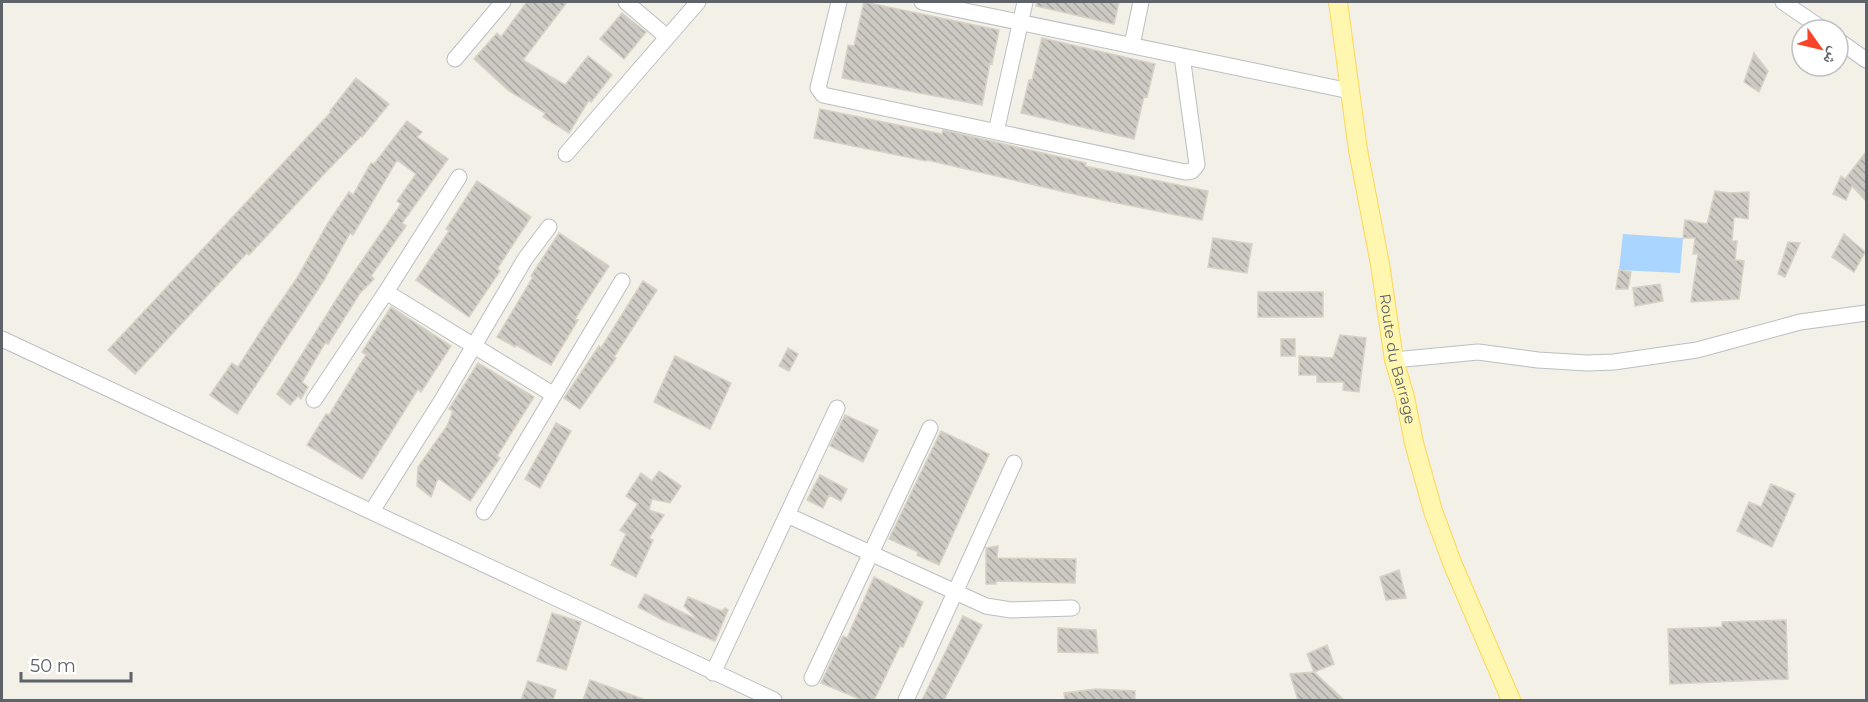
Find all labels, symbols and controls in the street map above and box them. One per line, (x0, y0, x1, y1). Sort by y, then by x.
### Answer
north arrow (1790, 18, 1850, 78)
text: ش (1819, 44, 1845, 68)
street label: Route du Barrage (1375, 292, 1420, 426)
scale bar (21, 645, 130, 683)
text: 50 m (30, 655, 76, 677)

